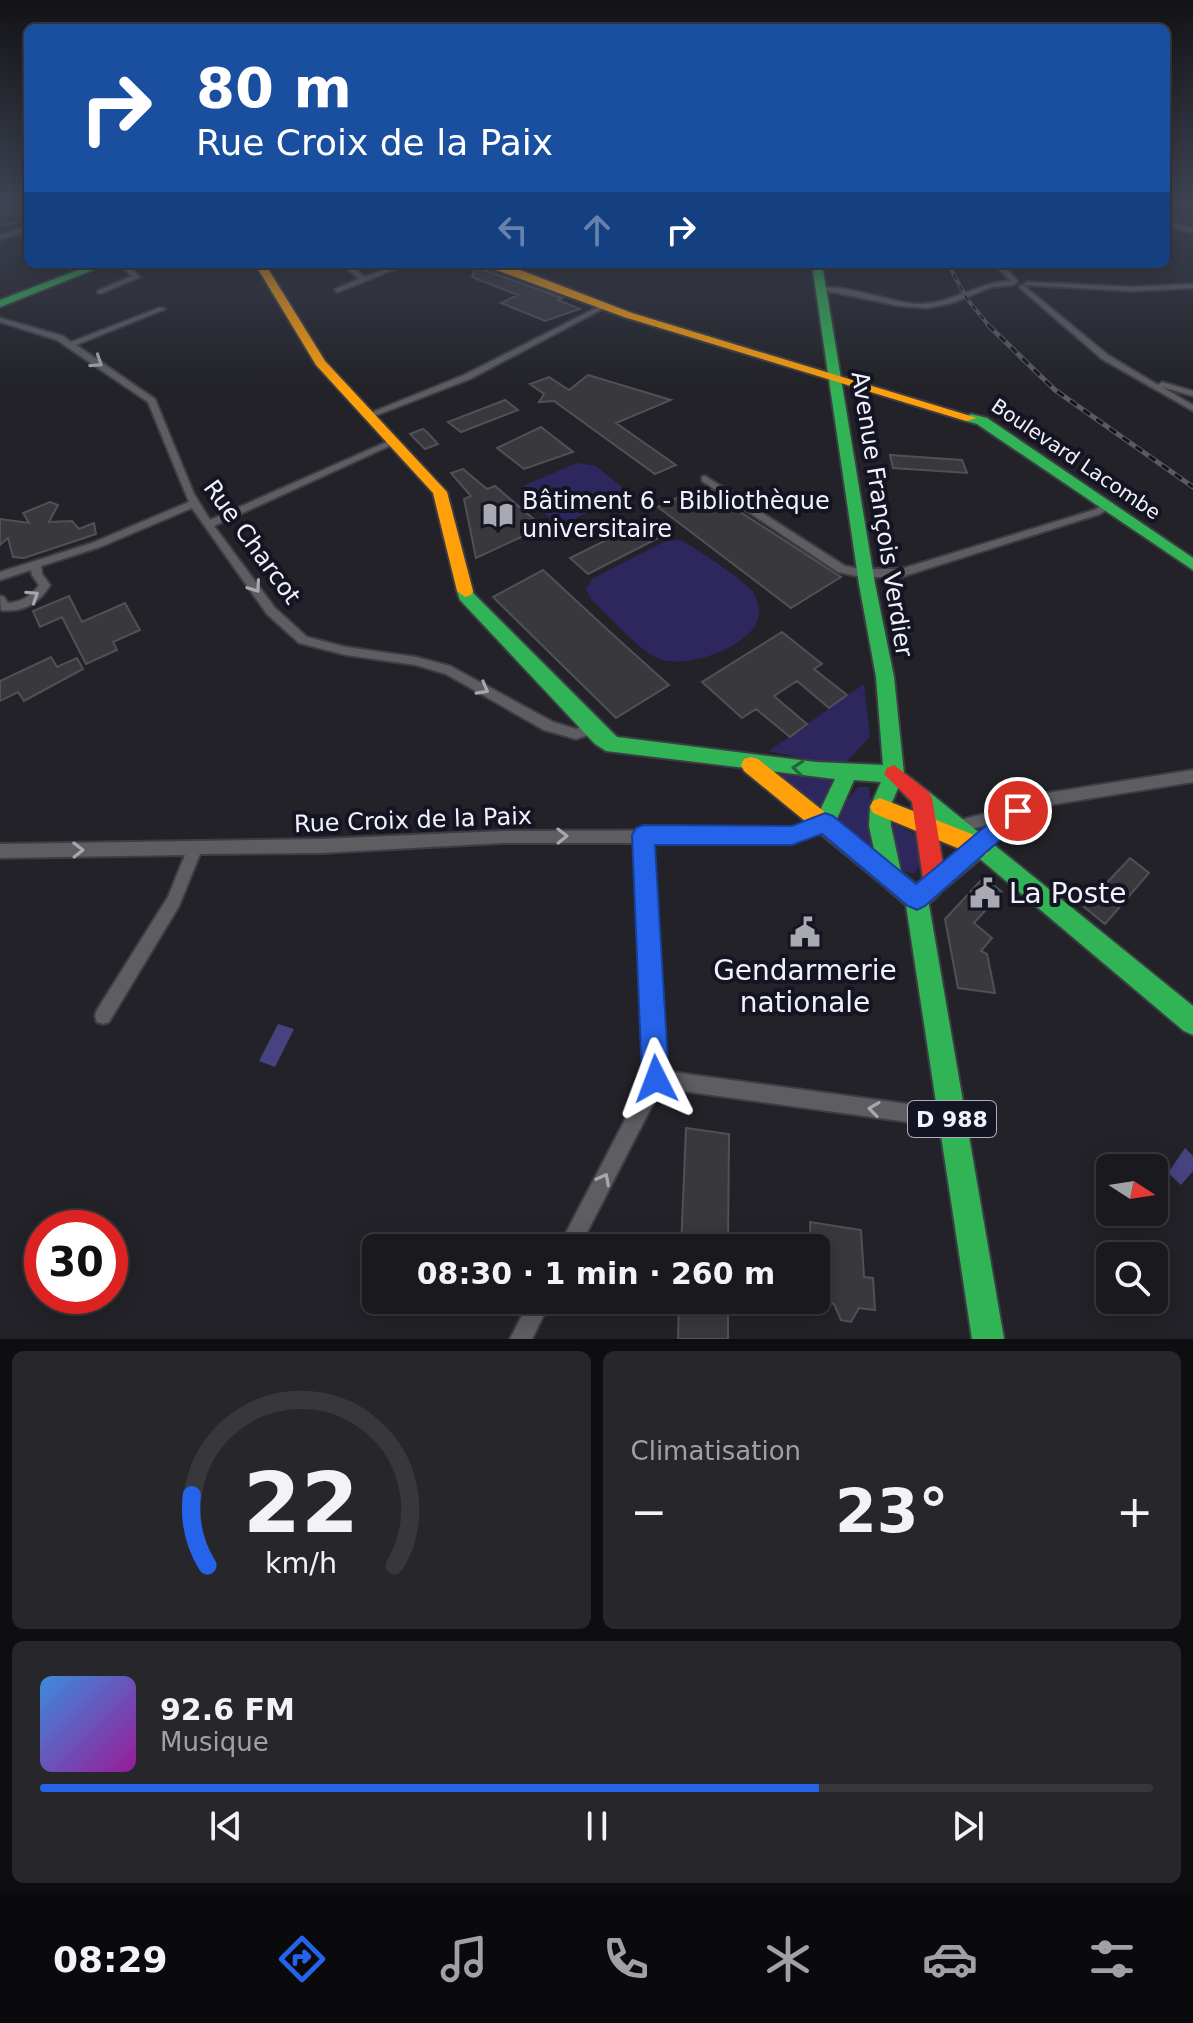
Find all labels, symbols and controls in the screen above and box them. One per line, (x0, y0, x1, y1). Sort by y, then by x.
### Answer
text: 80 m (196, 55, 352, 120)
icon: right (64, 56, 168, 160)
text: Rue Croix de la Paix (196, 122, 553, 163)
icon: left (491, 208, 535, 252)
icon: ahead (575, 208, 619, 252)
icon: right (659, 208, 703, 252)
one-way arrow (88, 352, 102, 367)
street label: Avenue François Verdier (846, 369, 918, 659)
street label: Boulevard Lacombe (987, 394, 1165, 524)
street label: Rue Charcot (198, 475, 306, 609)
place label: Bâtiment 6 - Bibliothèque universitaire (522, 487, 830, 543)
library icon: Bâtiment 6 - Bibliothèque universitaire (481, 498, 515, 532)
one-way arrow (245, 578, 260, 592)
one-way arrow (24, 591, 38, 606)
one-way arrow (474, 679, 488, 695)
one-way arrow (791, 760, 804, 777)
pin (984, 777, 1052, 845)
icon: arrive (996, 789, 1040, 833)
street label: Rue Croix de la Paix (294, 802, 532, 838)
one-way arrow (556, 827, 569, 845)
one-way arrow (72, 841, 85, 858)
public building icon: La Poste (968, 876, 1002, 910)
place label: La Poste (1009, 877, 1126, 910)
public building icon: Gendarmerie nationale (788, 915, 822, 949)
place label: Gendarmerie nationale (713, 954, 897, 1019)
position arrow (614, 1037, 698, 1121)
one-way arrow (868, 1101, 881, 1118)
road number: D 988 (908, 1101, 996, 1137)
north arrow (1096, 1154, 1168, 1226)
map controls (1096, 1154, 1168, 1314)
one-way arrow (595, 1172, 610, 1187)
speed limit sign: 30 (24, 1210, 128, 1314)
button: search (1096, 1242, 1168, 1314)
text: 08:30 · 1 min · 260 m (417, 1256, 775, 1291)
text: Climatisation (631, 1436, 801, 1466)
text: 22 (243, 1455, 359, 1552)
text: 23° (835, 1476, 949, 1546)
text: − (631, 1486, 667, 1537)
text: + (1116, 1486, 1153, 1537)
text: km/h (265, 1546, 337, 1580)
text: 92.6 FM (160, 1692, 295, 1727)
text: Musique (160, 1727, 269, 1757)
icon: previous (204, 1804, 248, 1848)
icon: pause (575, 1804, 619, 1848)
icon: next (946, 1804, 990, 1848)
icon: directions (274, 1931, 330, 1987)
icon: music (436, 1931, 492, 1987)
icon: phone (598, 1931, 654, 1987)
icon: climate (760, 1931, 816, 1987)
icon: car (922, 1931, 978, 1987)
icon: filters (1084, 1931, 1140, 1987)
text: 08:29 (53, 1939, 168, 1980)

